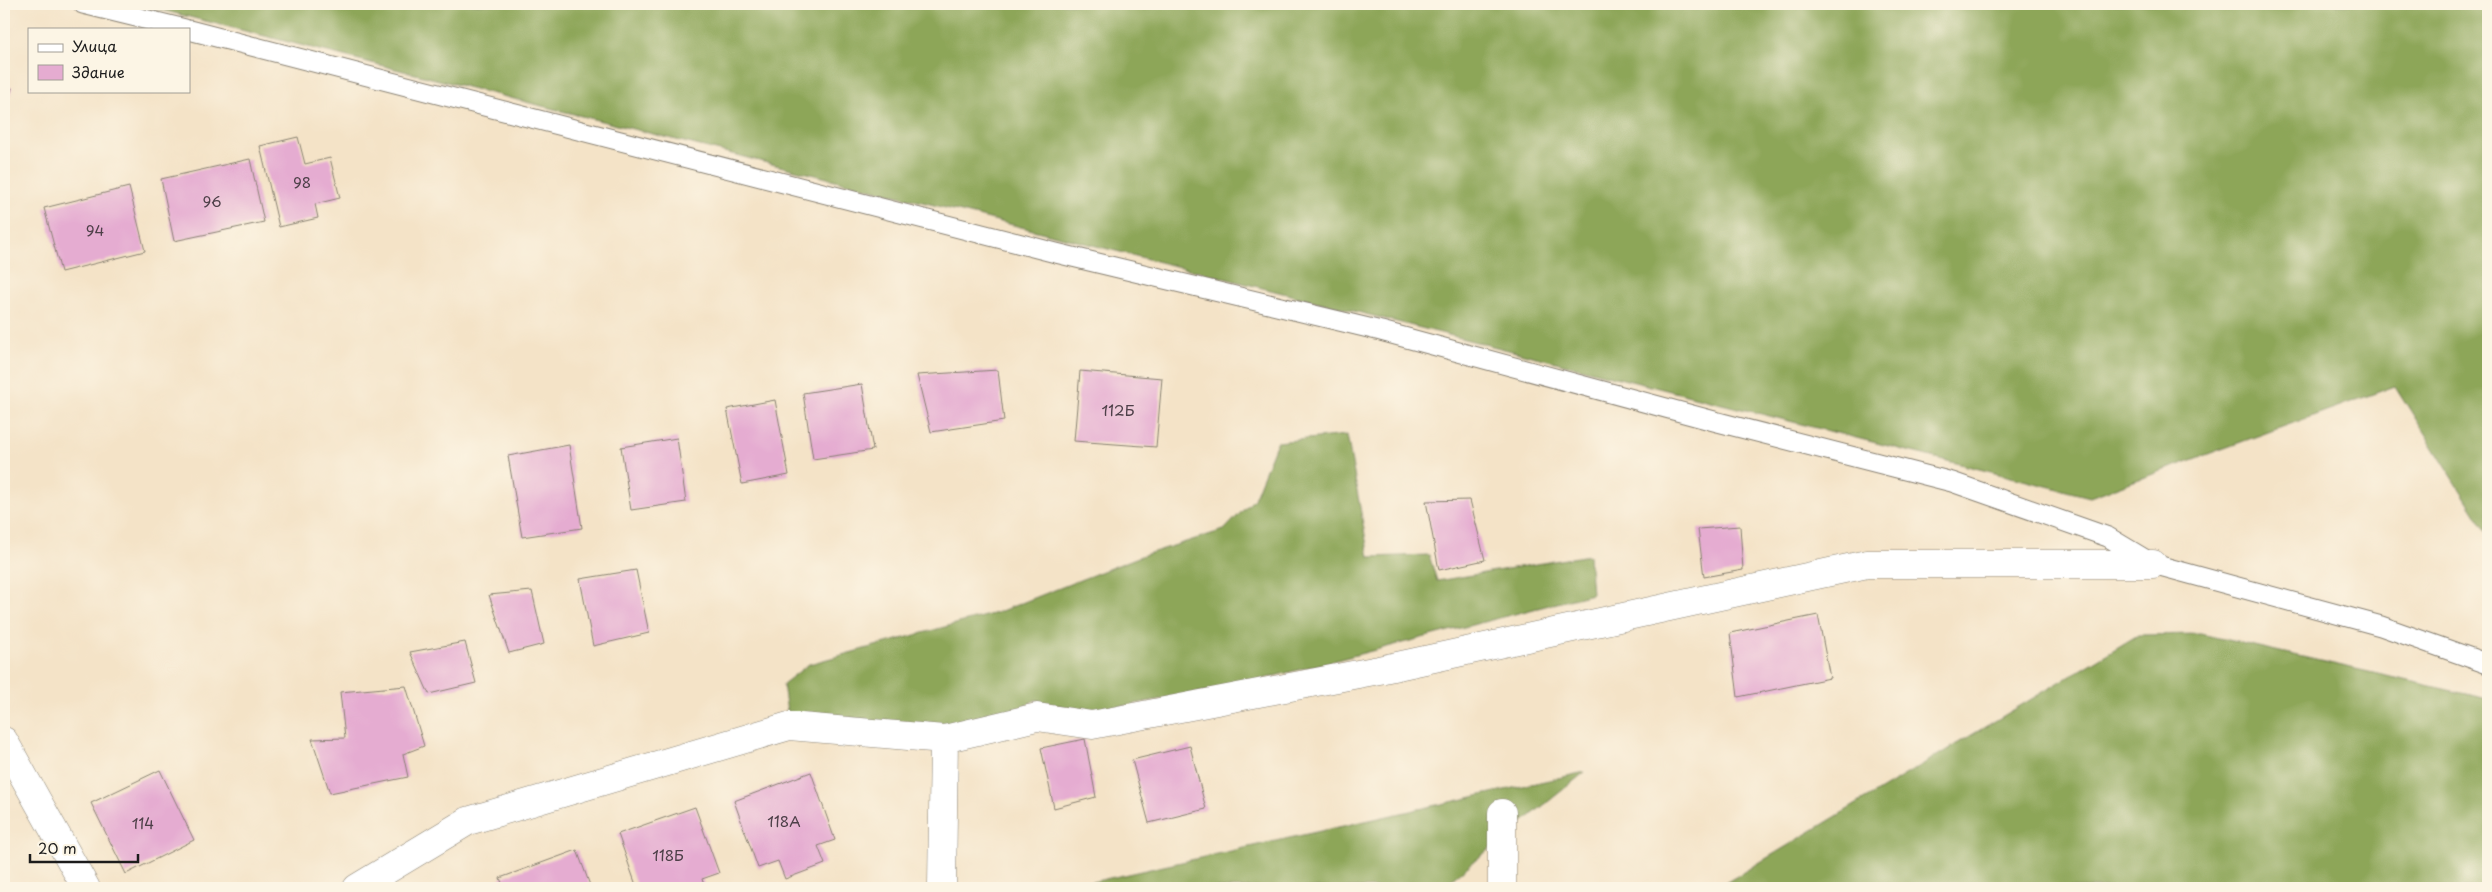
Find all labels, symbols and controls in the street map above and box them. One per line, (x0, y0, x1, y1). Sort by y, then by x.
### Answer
legend (28, 28, 190, 92)
text: Улица (72, 34, 117, 57)
text: Здание (72, 60, 125, 83)
house number: 98 (293, 170, 311, 193)
house number: 96 (203, 189, 222, 212)
house number: 94 (86, 218, 104, 241)
house number: 112Б (1102, 398, 1135, 421)
house number: 118А (767, 809, 801, 832)
house number: 114 (132, 811, 154, 834)
scale bar (30, 832, 138, 864)
text: 20 m (38, 836, 77, 859)
house number: 118Б (652, 843, 684, 866)

